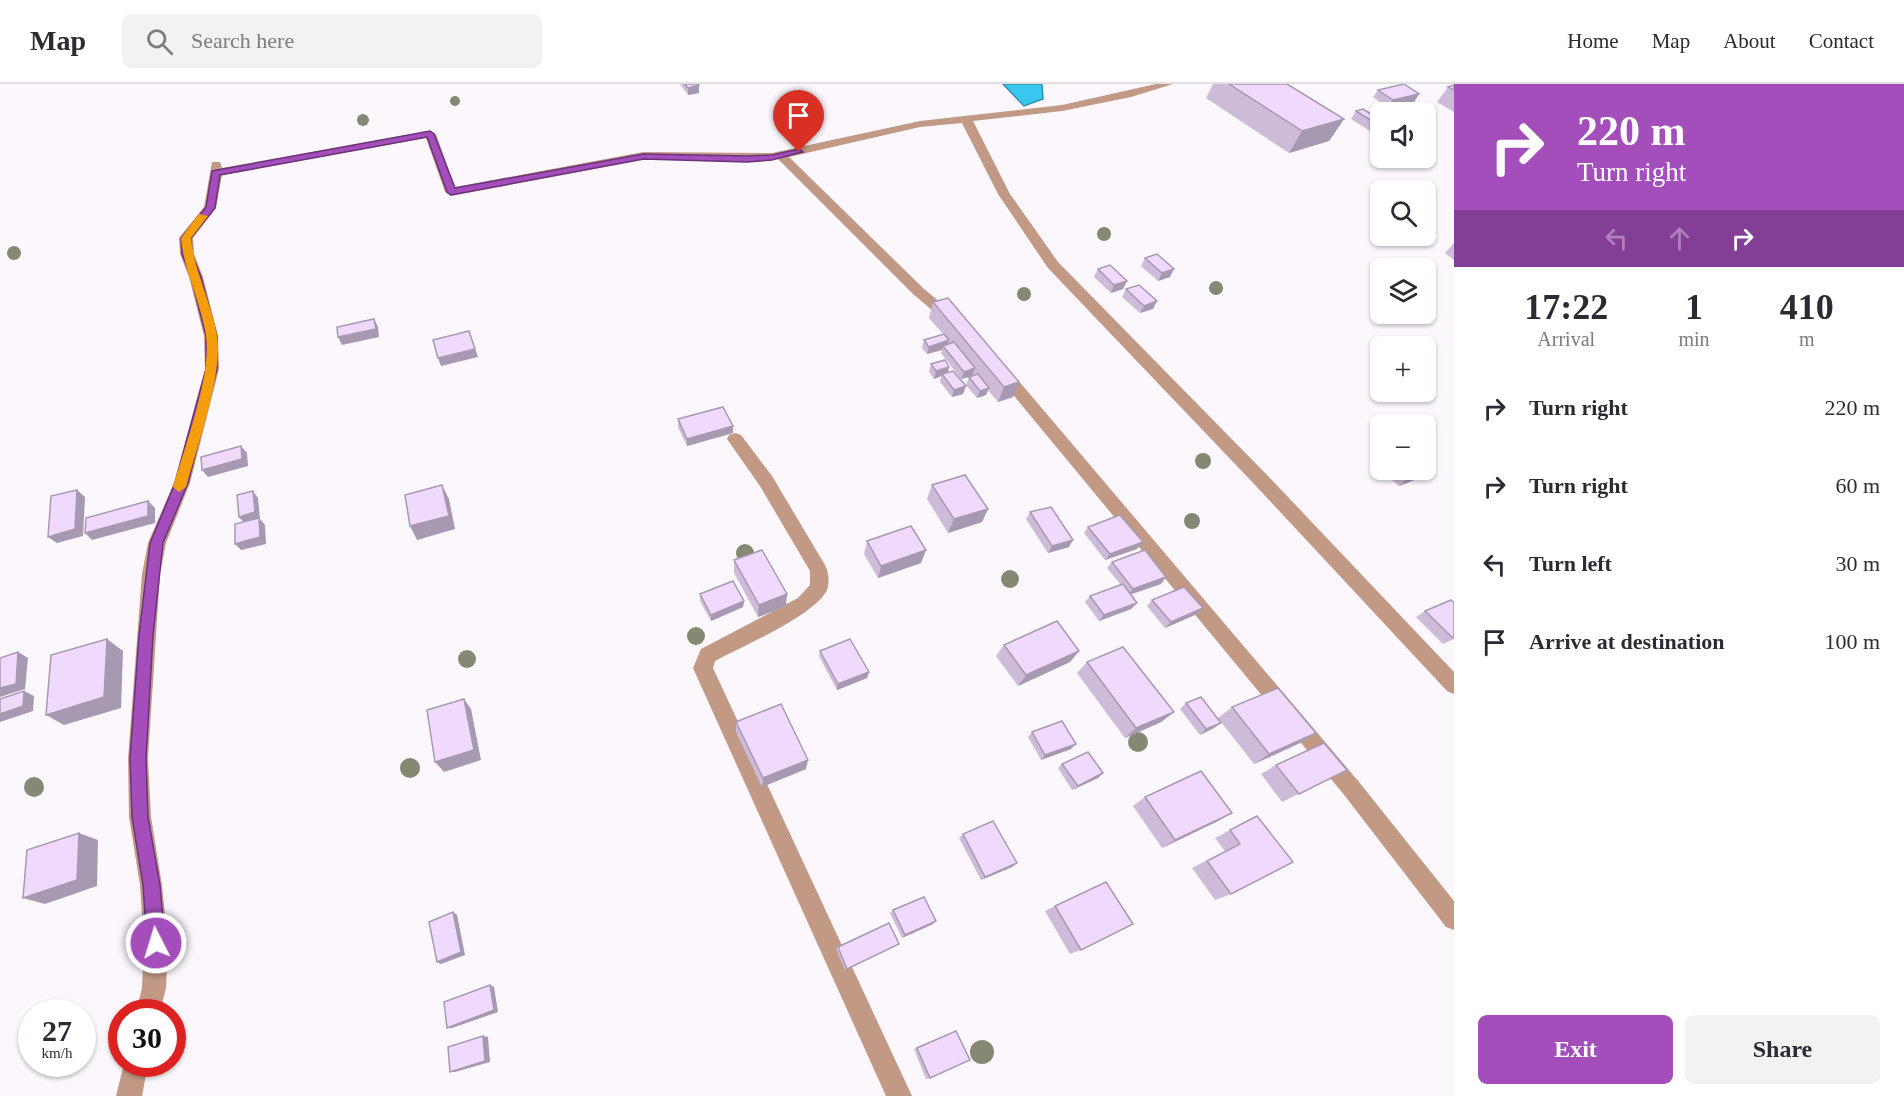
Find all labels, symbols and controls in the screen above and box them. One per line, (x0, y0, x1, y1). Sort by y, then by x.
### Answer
search box (122, 14, 542, 68)
text: Map (30, 25, 86, 56)
icon: search (143, 25, 176, 58)
text: Search here (191, 28, 294, 53)
text: Home (1567, 29, 1619, 53)
text: Map (1652, 29, 1690, 53)
text: About (1723, 29, 1776, 53)
text: Contact (1809, 29, 1874, 53)
pin (773, 90, 824, 152)
icon: arrive (782, 99, 815, 132)
map controls (1370, 102, 1436, 480)
button: sound (1370, 102, 1436, 168)
icon: right (1478, 108, 1556, 186)
text: 220 m (1577, 108, 1686, 154)
text: Turn right (1577, 157, 1686, 187)
button: search (1370, 180, 1436, 246)
icon: left (1600, 222, 1633, 255)
icon: ahead (1663, 222, 1696, 255)
icon: right (1726, 222, 1759, 255)
button: layers (1370, 258, 1436, 324)
text: 17:22 (1524, 287, 1608, 327)
text: 1 (1685, 287, 1703, 327)
text: 410 (1780, 287, 1834, 327)
text: Arrival (1537, 328, 1595, 350)
text: min (1678, 328, 1710, 350)
text: m (1799, 328, 1815, 350)
button: + (1370, 336, 1436, 402)
icon: right (1478, 392, 1511, 425)
text: Turn right (1529, 395, 1628, 420)
text: 220 m (1824, 395, 1880, 420)
button: − (1370, 414, 1436, 480)
icon: right (1478, 470, 1511, 503)
text: Turn right (1529, 473, 1628, 498)
text: 60 m (1835, 473, 1880, 498)
icon: left (1478, 548, 1511, 581)
text: Turn left (1529, 551, 1612, 576)
text: 30 m (1835, 551, 1880, 576)
icon: arrive (1478, 626, 1511, 659)
text: Arrive at destination (1529, 629, 1725, 654)
text: 100 m (1824, 629, 1880, 654)
position arrow (124, 911, 188, 975)
speed limit sign: 30 (108, 999, 186, 1077)
text: 27 (42, 1014, 72, 1047)
button: Exit (1478, 1015, 1673, 1084)
button: Share (1685, 1015, 1880, 1084)
text: km/h (42, 1045, 72, 1061)

